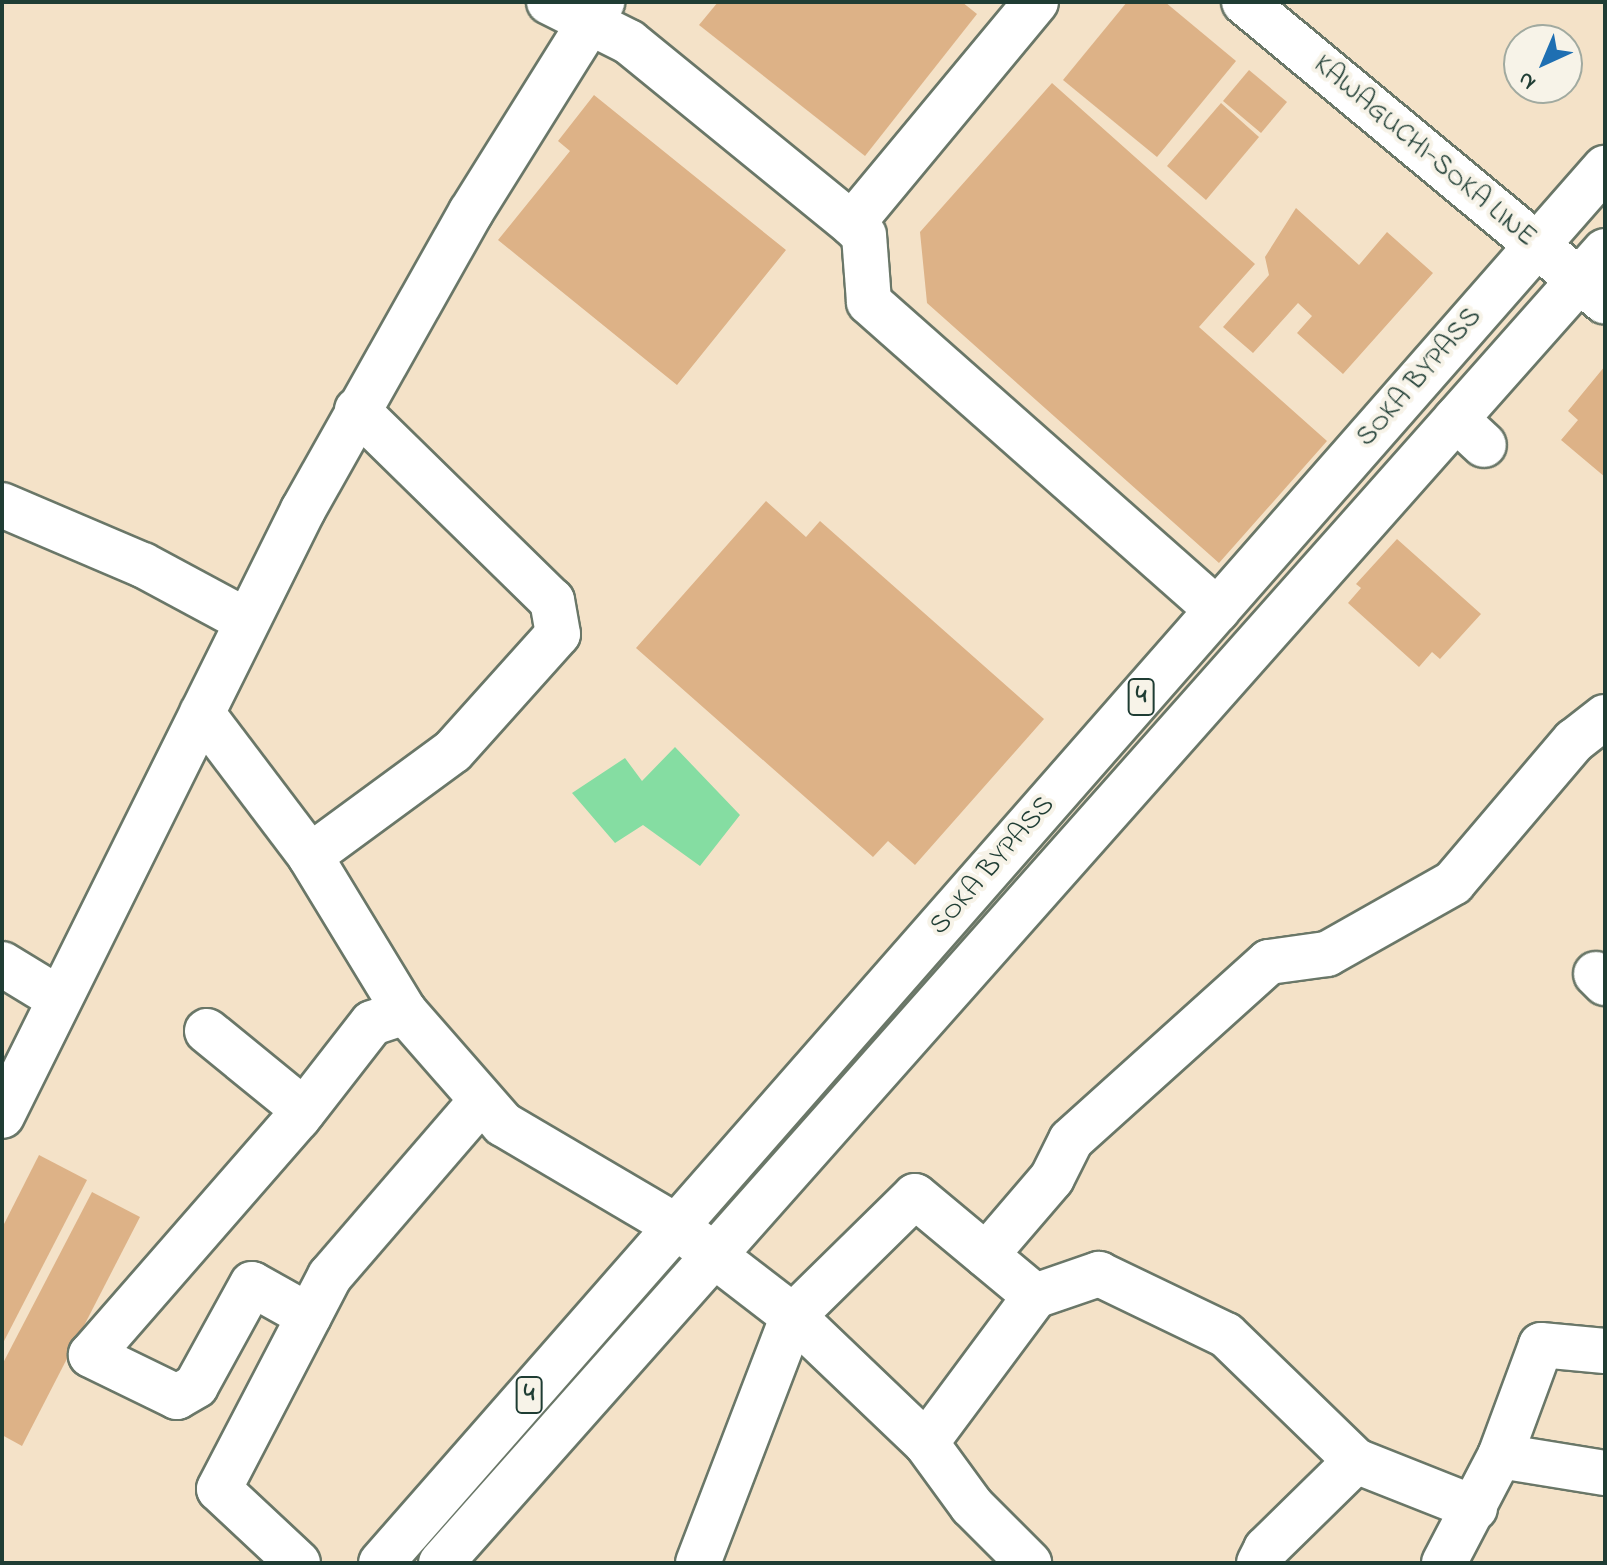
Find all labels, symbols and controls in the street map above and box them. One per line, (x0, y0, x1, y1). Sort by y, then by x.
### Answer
north arrow (1503, 24, 1583, 104)
street label: KAWAGUCHI-SOKA LINE (1306, 49, 1542, 255)
street label: SOKA BYPASS (1350, 301, 1490, 455)
road number: 4 (1127, 675, 1155, 719)
street label: SOKA BYPASS (923, 789, 1063, 943)
road number: 4 (515, 1373, 543, 1417)

